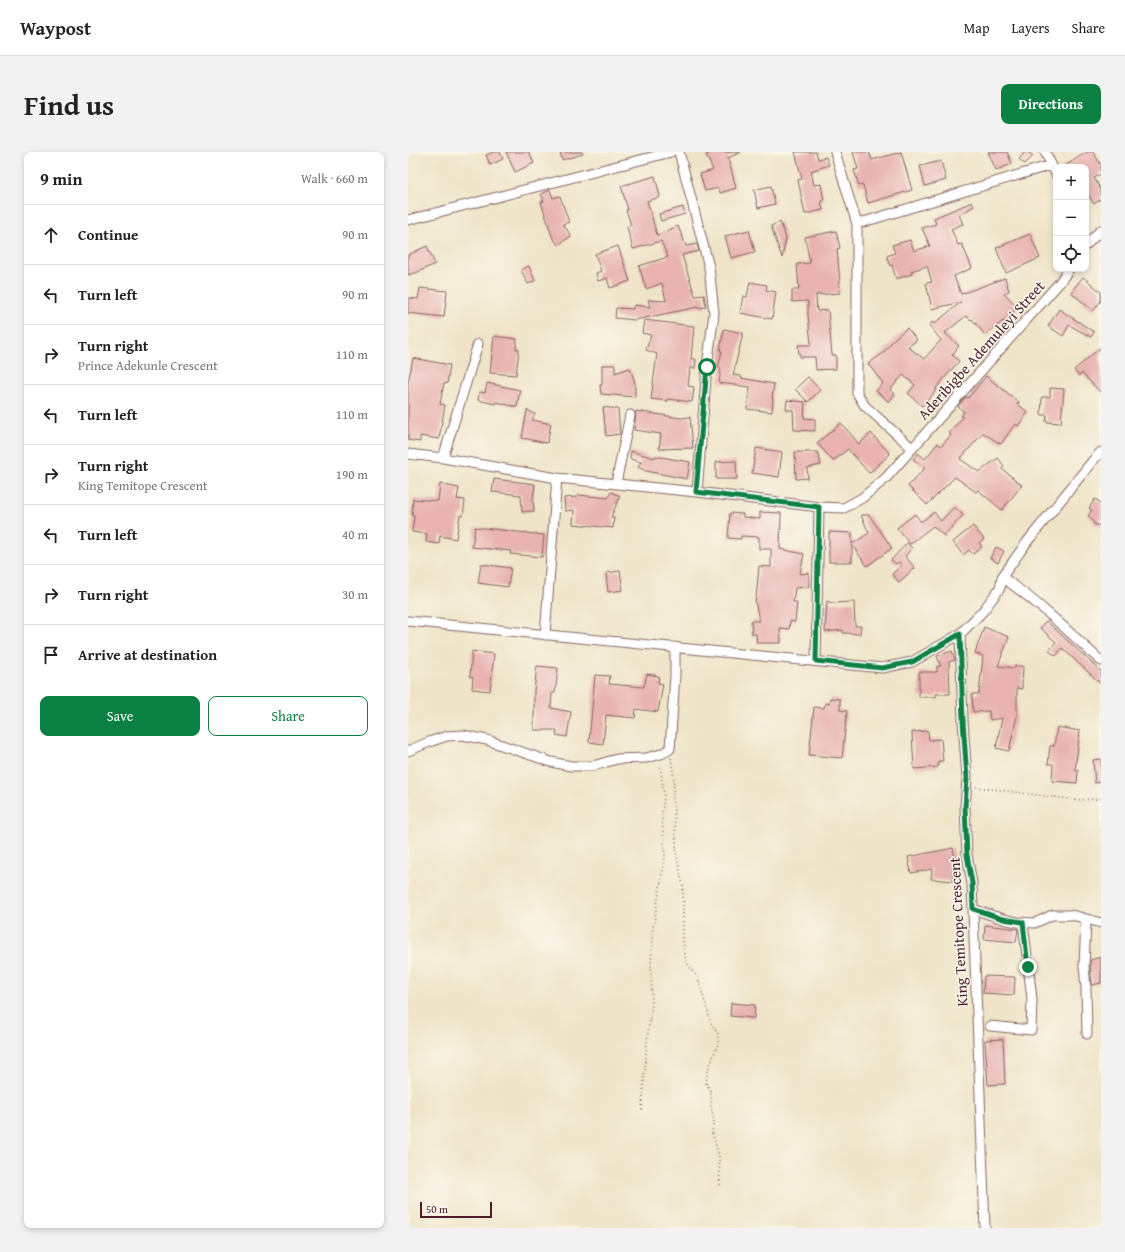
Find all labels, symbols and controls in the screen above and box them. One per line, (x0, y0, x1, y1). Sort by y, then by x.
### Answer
text: Waypost (20, 14, 91, 42)
text: Map (964, 18, 990, 38)
text: Layers (1012, 18, 1050, 38)
text: Share (1072, 18, 1105, 38)
text: Find us (24, 84, 114, 125)
button: Directions (1001, 84, 1101, 124)
map controls (1053, 164, 1089, 272)
button: + (1053, 164, 1089, 200)
text: 9 min (40, 166, 82, 191)
text: Walk · 660 m (301, 169, 368, 188)
button: − (1053, 200, 1089, 236)
icon: ahead (40, 224, 62, 246)
text: Continue (78, 224, 139, 245)
text: 90 m (342, 225, 368, 244)
button: locate (1053, 236, 1089, 272)
street label: Aderibigbe Ademuleyi Street (913, 275, 1050, 424)
icon: left (40, 284, 62, 306)
text: Turn left (78, 284, 137, 305)
text: 90 m (342, 285, 368, 304)
text: Turn right (78, 335, 149, 356)
icon: right (40, 344, 62, 366)
text: 110 m (336, 345, 368, 364)
text: Prince Adekunle Crescent (78, 356, 218, 375)
route start (698, 358, 716, 376)
icon: left (40, 404, 62, 426)
text: Turn left (78, 404, 137, 425)
text: 110 m (336, 405, 368, 424)
text: Turn right (78, 455, 149, 476)
icon: right (40, 464, 62, 486)
text: 190 m (336, 465, 368, 484)
text: King Temitope Crescent (78, 476, 208, 495)
icon: left (40, 524, 62, 546)
text: Turn left (78, 524, 137, 545)
text: 40 m (342, 525, 368, 544)
icon: right (40, 584, 62, 606)
text: Turn right (78, 584, 149, 605)
text: 30 m (342, 585, 368, 604)
icon: arrive (40, 644, 62, 666)
text: Arrive at destination (78, 644, 217, 665)
button: Save (40, 696, 200, 736)
button: Share (208, 696, 368, 736)
street label: King Temitope Crescent (944, 856, 972, 1007)
route end (1019, 958, 1037, 976)
scale bar (420, 1200, 492, 1219)
text: 50 m (426, 1201, 448, 1217)

